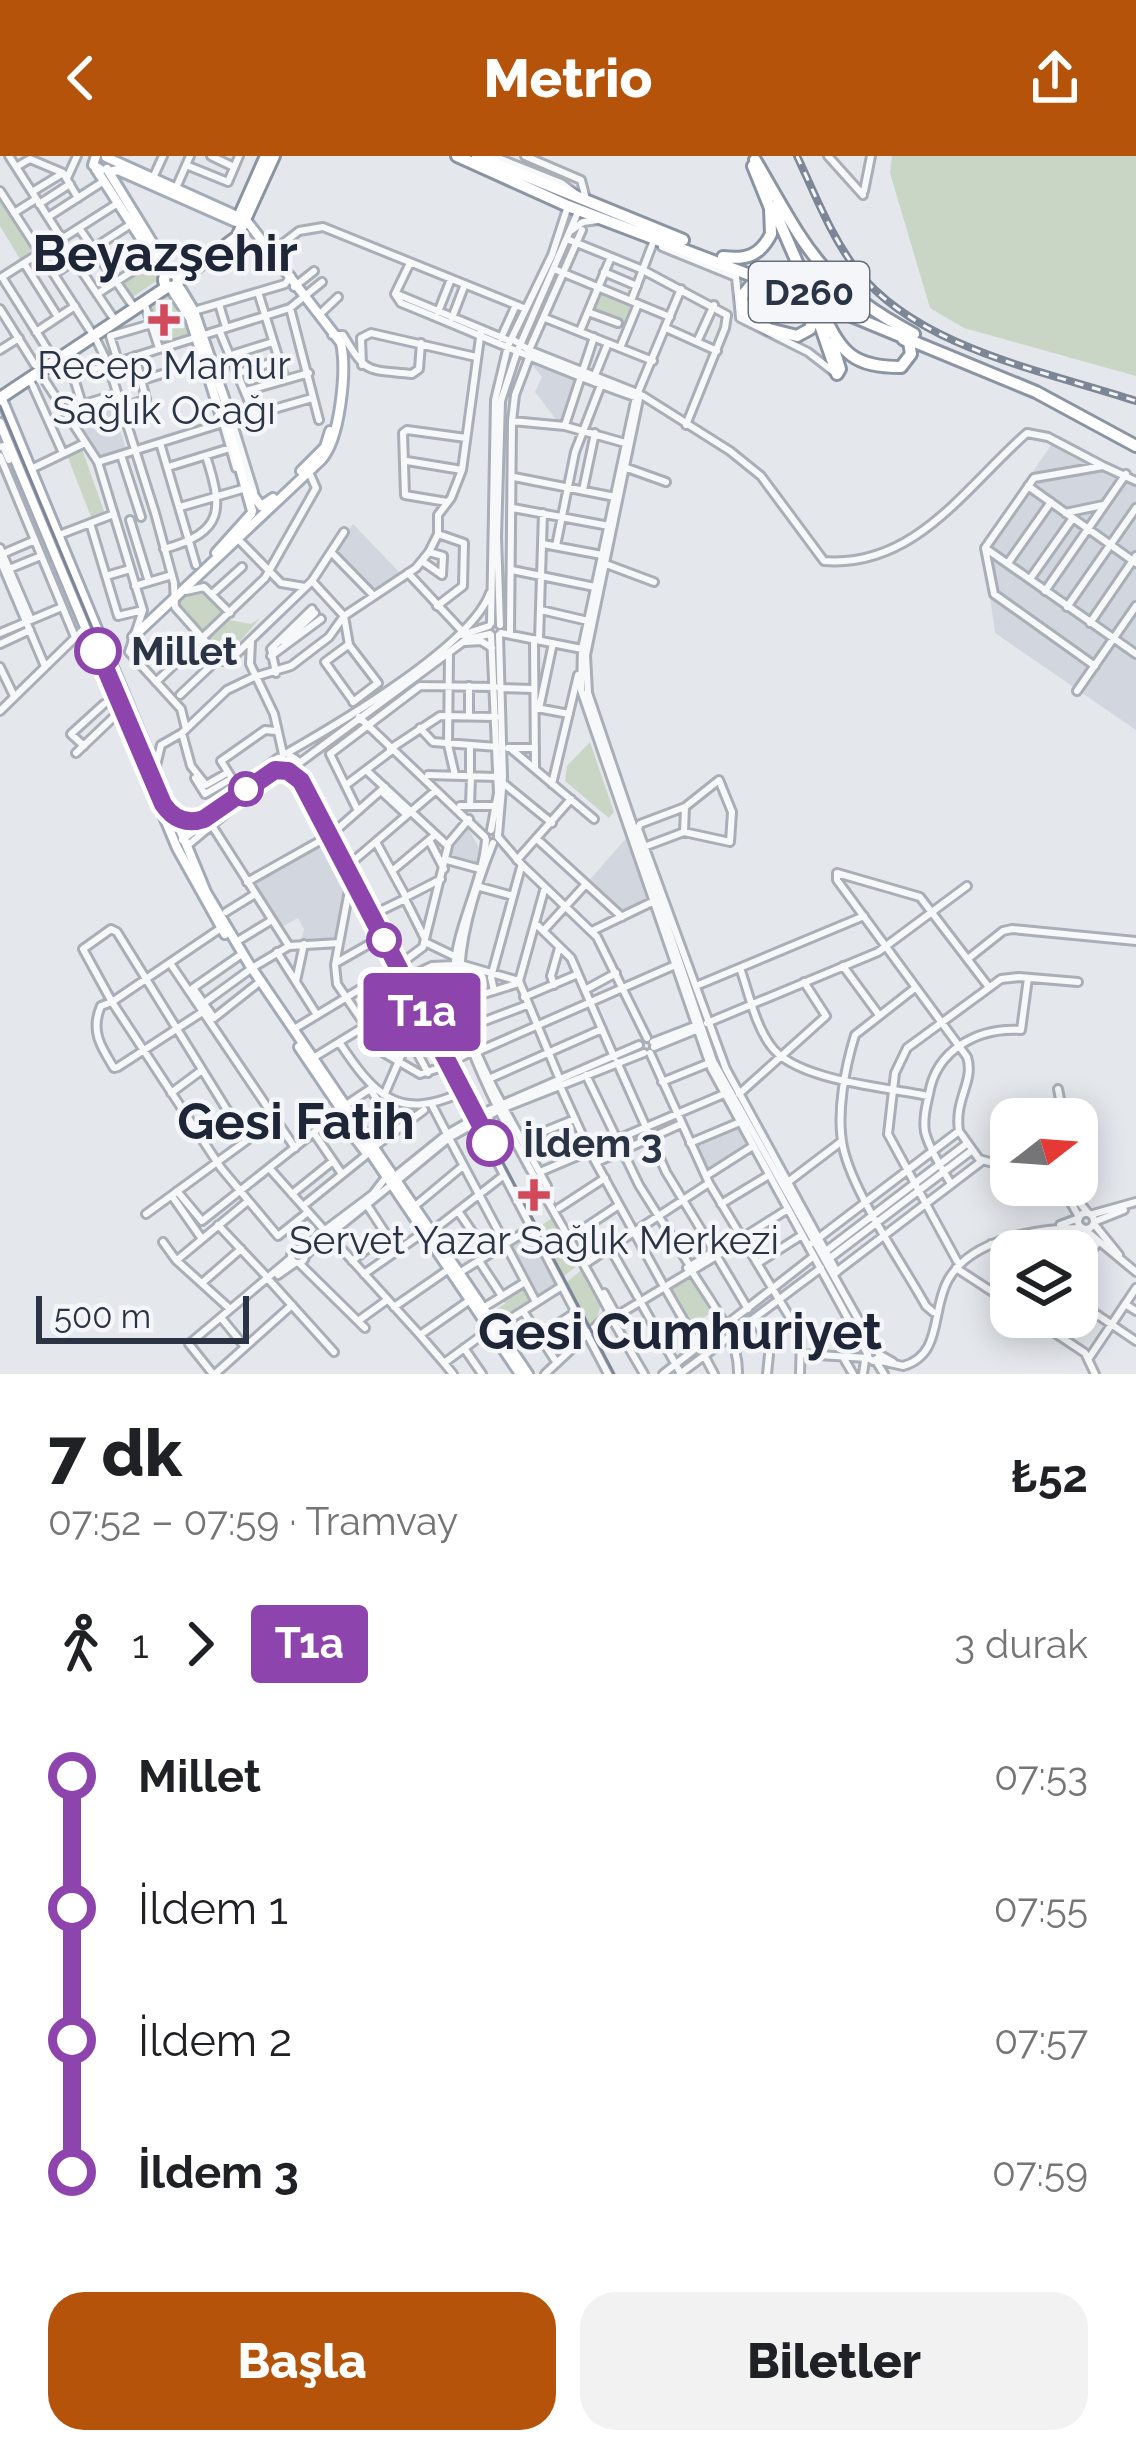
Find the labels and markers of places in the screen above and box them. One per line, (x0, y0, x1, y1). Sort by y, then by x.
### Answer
marker: Recep Mamur Sağlık Ocağı (148, 304, 180, 336)
place label: Recep Mamur Sağlık Ocağı (37, 342, 291, 433)
place label: Millet (131, 628, 238, 674)
marker: Millet (76, 629, 120, 673)
unlabelled marker (230, 773, 262, 805)
unlabelled marker (368, 924, 400, 956)
place label: İldem 3 (523, 1120, 662, 1166)
marker: İldem 3 (468, 1121, 512, 1165)
marker: Servet Yazar Sağlık Merkezi (518, 1179, 550, 1211)
place label: Servet Yazar Sağlık Merkezi (289, 1217, 779, 1263)

